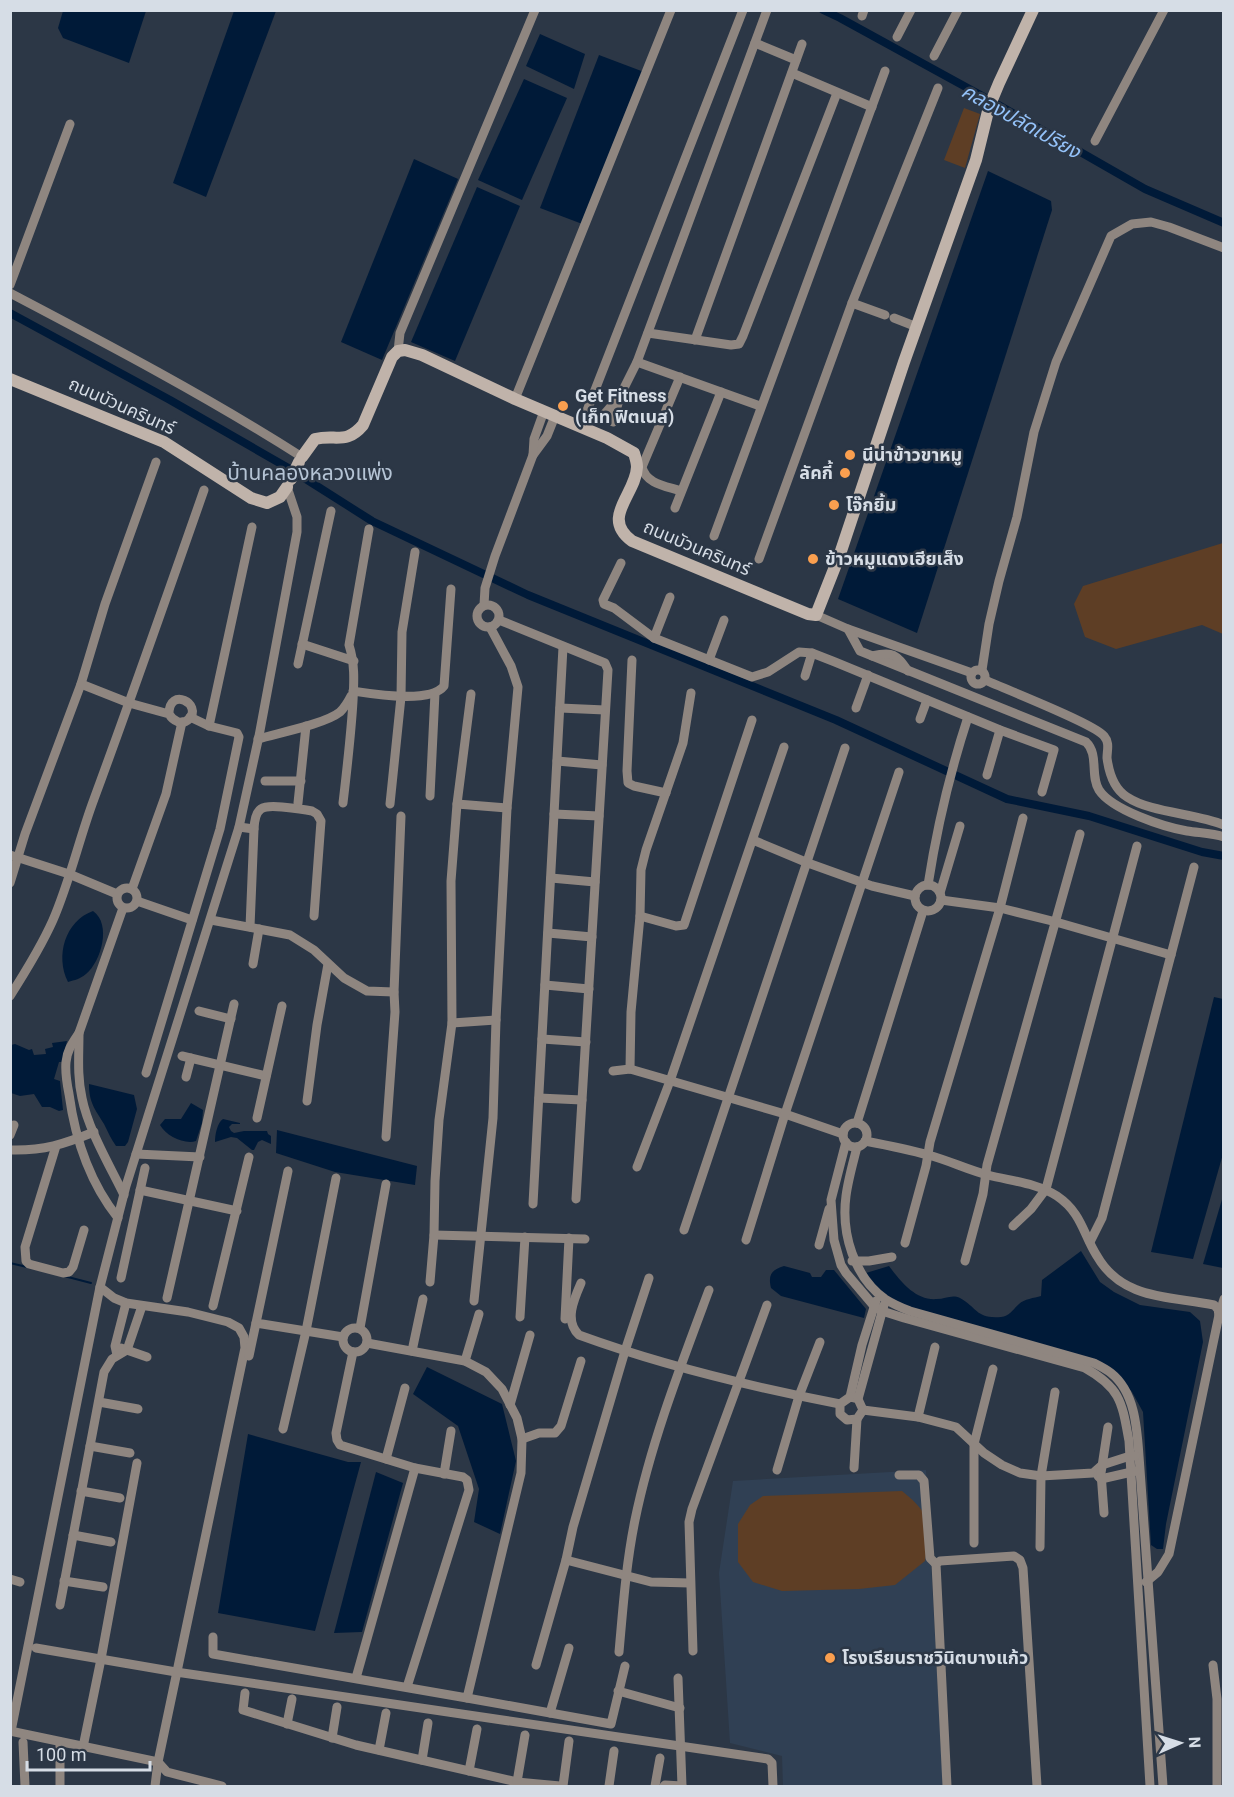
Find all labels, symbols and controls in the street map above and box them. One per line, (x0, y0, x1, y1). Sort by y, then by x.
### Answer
water label: คลองปลัดเปรียง (957, 79, 1086, 164)
street label: ถนนบัวนครินทร์ (66, 373, 179, 439)
place label: Get Fitness (เก็ท ฟิตเนส) (575, 385, 674, 428)
marker: Get Fitness (เก็ท ฟิตเนส) (556, 399, 570, 413)
place label: นีน่าข้าวขาหมู (862, 444, 962, 466)
marker: นีน่าข้าวขาหมู (843, 448, 857, 462)
place label: ลัคกี้ (799, 460, 834, 483)
district label: บ้านคลองหลวงแพ่ง (227, 461, 393, 485)
marker: ลัคกี้ (838, 466, 852, 480)
place label: โจ๊กยิ้ม (846, 493, 896, 515)
marker: โจ๊กยิ้ม (827, 498, 841, 512)
street label: ถนนบัวนครินทร์ (640, 516, 755, 580)
place label: ข้าวหมูแดงเฮียเส็ง (825, 548, 964, 570)
marker: ข้าวหมูแดงเฮียเส็ง (806, 552, 820, 566)
place label: โรงเรียนราชวินิตบางแก้ว (842, 1647, 1028, 1668)
marker: โรงเรียนราชวินิตบางแก้ว (823, 1651, 837, 1665)
north arrow (1150, 1713, 1210, 1773)
scale bar (27, 1734, 150, 1772)
text: N (1185, 1736, 1204, 1748)
text: 100 m (36, 1744, 87, 1765)

